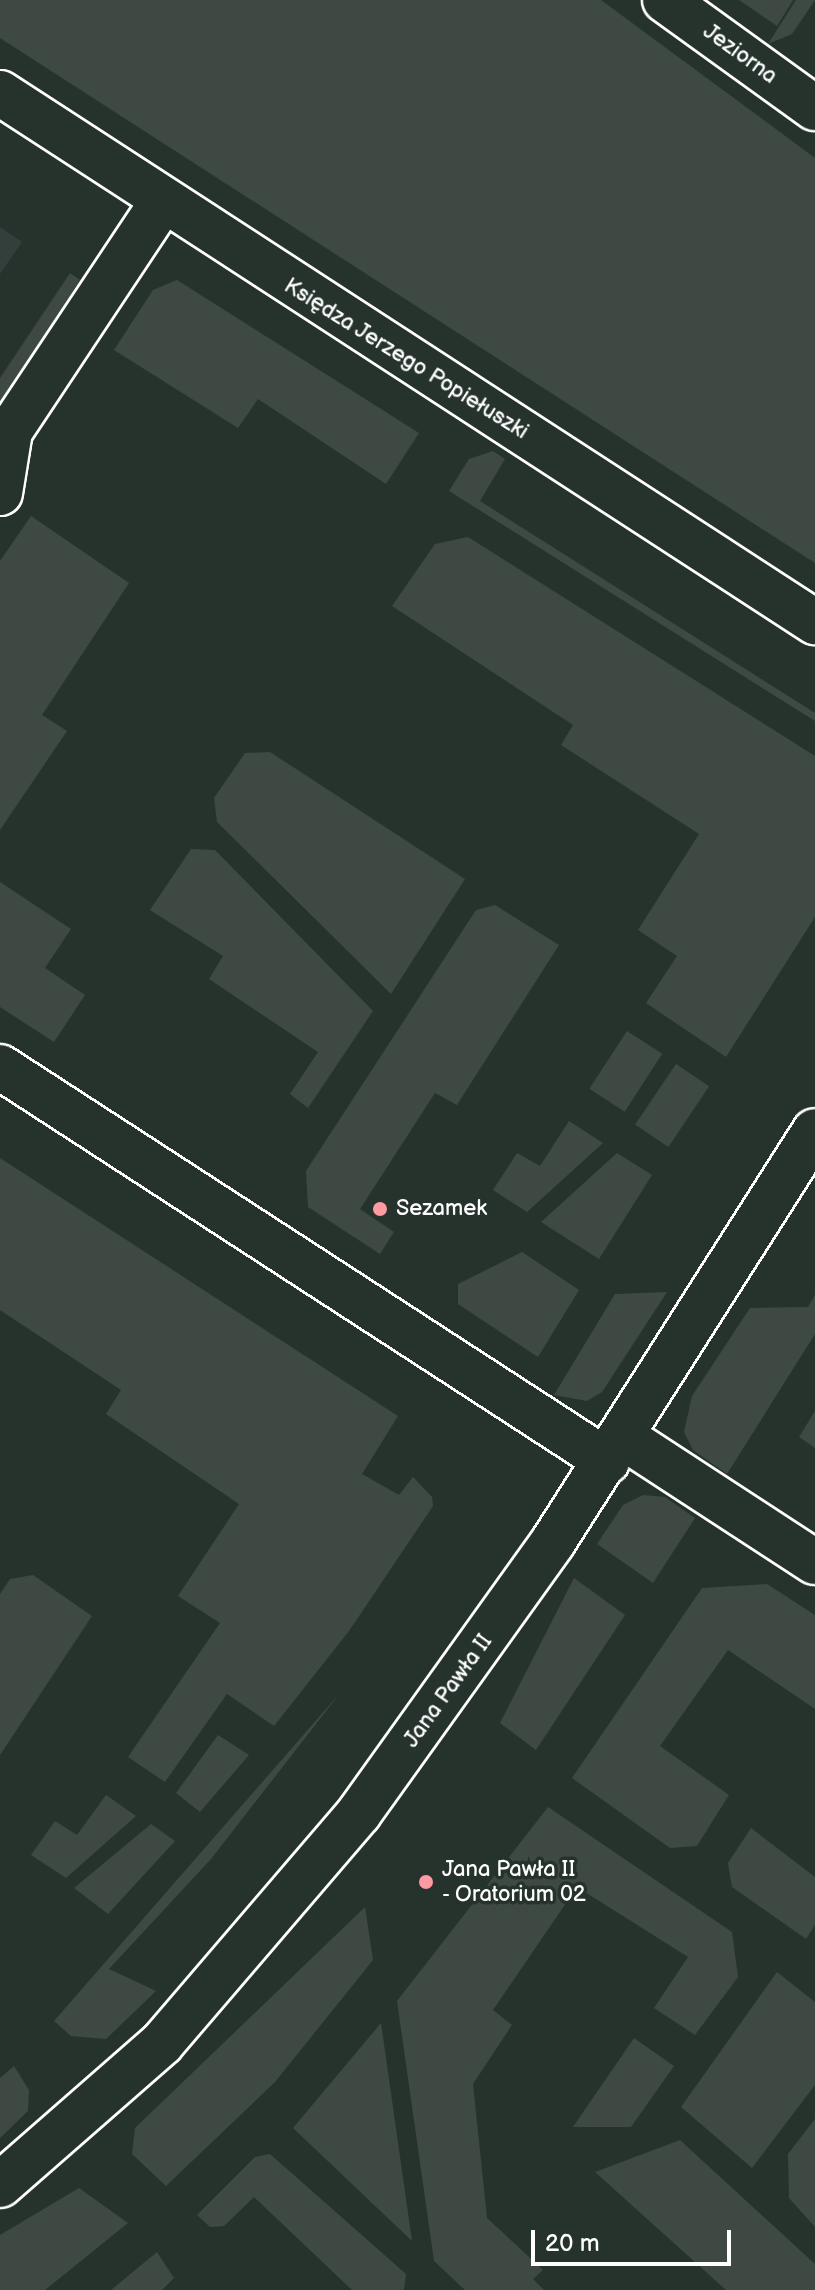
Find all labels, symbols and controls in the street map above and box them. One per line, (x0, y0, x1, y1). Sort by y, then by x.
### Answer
street label: Jeziorna (698, 18, 782, 90)
street label: Księdza Jerzego Popiełuszki (279, 273, 533, 445)
place label: Sezamek (396, 1196, 487, 1222)
marker: Sezamek (371, 1200, 389, 1218)
street label: Jana Pawła II (398, 1629, 498, 1753)
place label: Jana Pawła II - Oratorium 02 (442, 1856, 587, 1908)
marker: Jana Pawła II - Oratorium 02 (417, 1873, 435, 1891)
scale bar (535, 2214, 735, 2264)
text: 20 m (545, 2229, 600, 2258)

